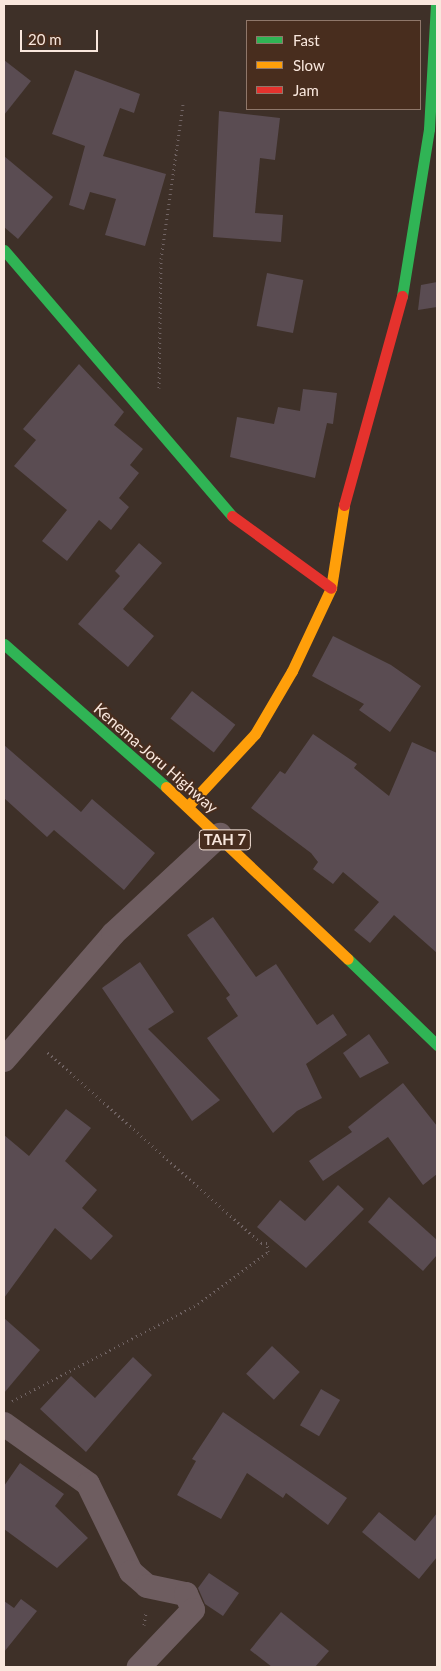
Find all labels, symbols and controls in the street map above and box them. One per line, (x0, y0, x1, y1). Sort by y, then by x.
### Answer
scale bar (22, 20, 100, 52)
legend (246, 20, 421, 110)
text: 20 m (28, 30, 62, 48)
text: Fast (293, 31, 320, 49)
text: Slow (293, 56, 325, 74)
text: Jam (293, 81, 319, 99)
street label: Kenema-Joru Highway (90, 699, 222, 817)
road number: TAH 7 (199, 828, 251, 852)

